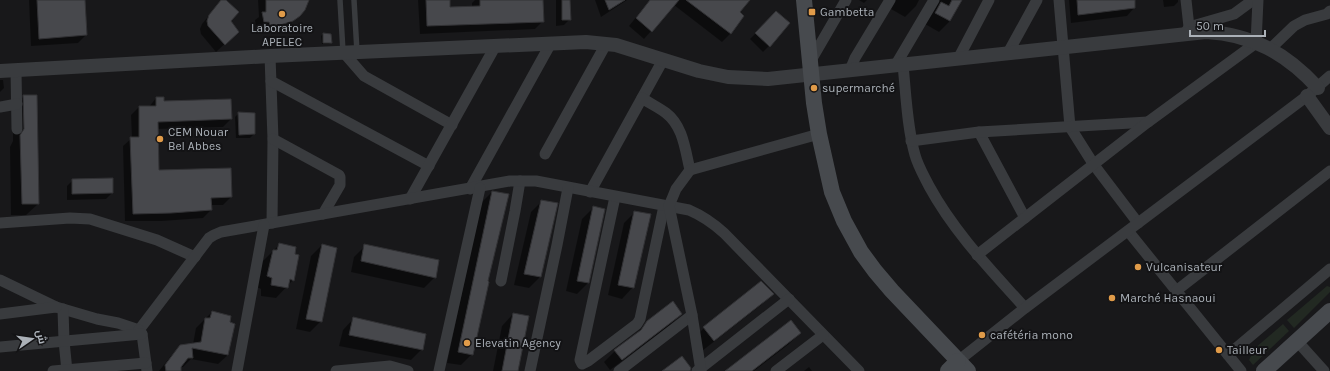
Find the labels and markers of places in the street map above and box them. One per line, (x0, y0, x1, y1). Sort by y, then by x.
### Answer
place label: Gambetta (820, 5, 874, 19)
marker: Gambetta (807, 7, 817, 17)
marker: Laboratoire APELEC (277, 9, 287, 19)
place label: Laboratoire APELEC (251, 21, 313, 49)
place label: supermarché (822, 81, 895, 95)
marker: supermarché (809, 83, 819, 93)
place label: CEM Nouar Bel Abbes (168, 125, 229, 153)
marker: CEM Nouar Bel Abbes (155, 134, 165, 144)
place label: Vulcanisateur (1146, 260, 1223, 274)
marker: Vulcanisateur (1133, 262, 1143, 272)
place label: Marché Hasnaoui (1120, 291, 1216, 305)
marker: Marché Hasnaoui (1107, 293, 1117, 303)
place label: cafétéria mono (990, 328, 1073, 342)
marker: cafétéria mono (977, 330, 987, 340)
place label: Elevatin Agency (475, 336, 561, 350)
marker: Elevatin Agency (462, 338, 472, 348)
place label: Tailleur (1227, 343, 1267, 357)
marker: Tailleur (1214, 345, 1224, 355)

